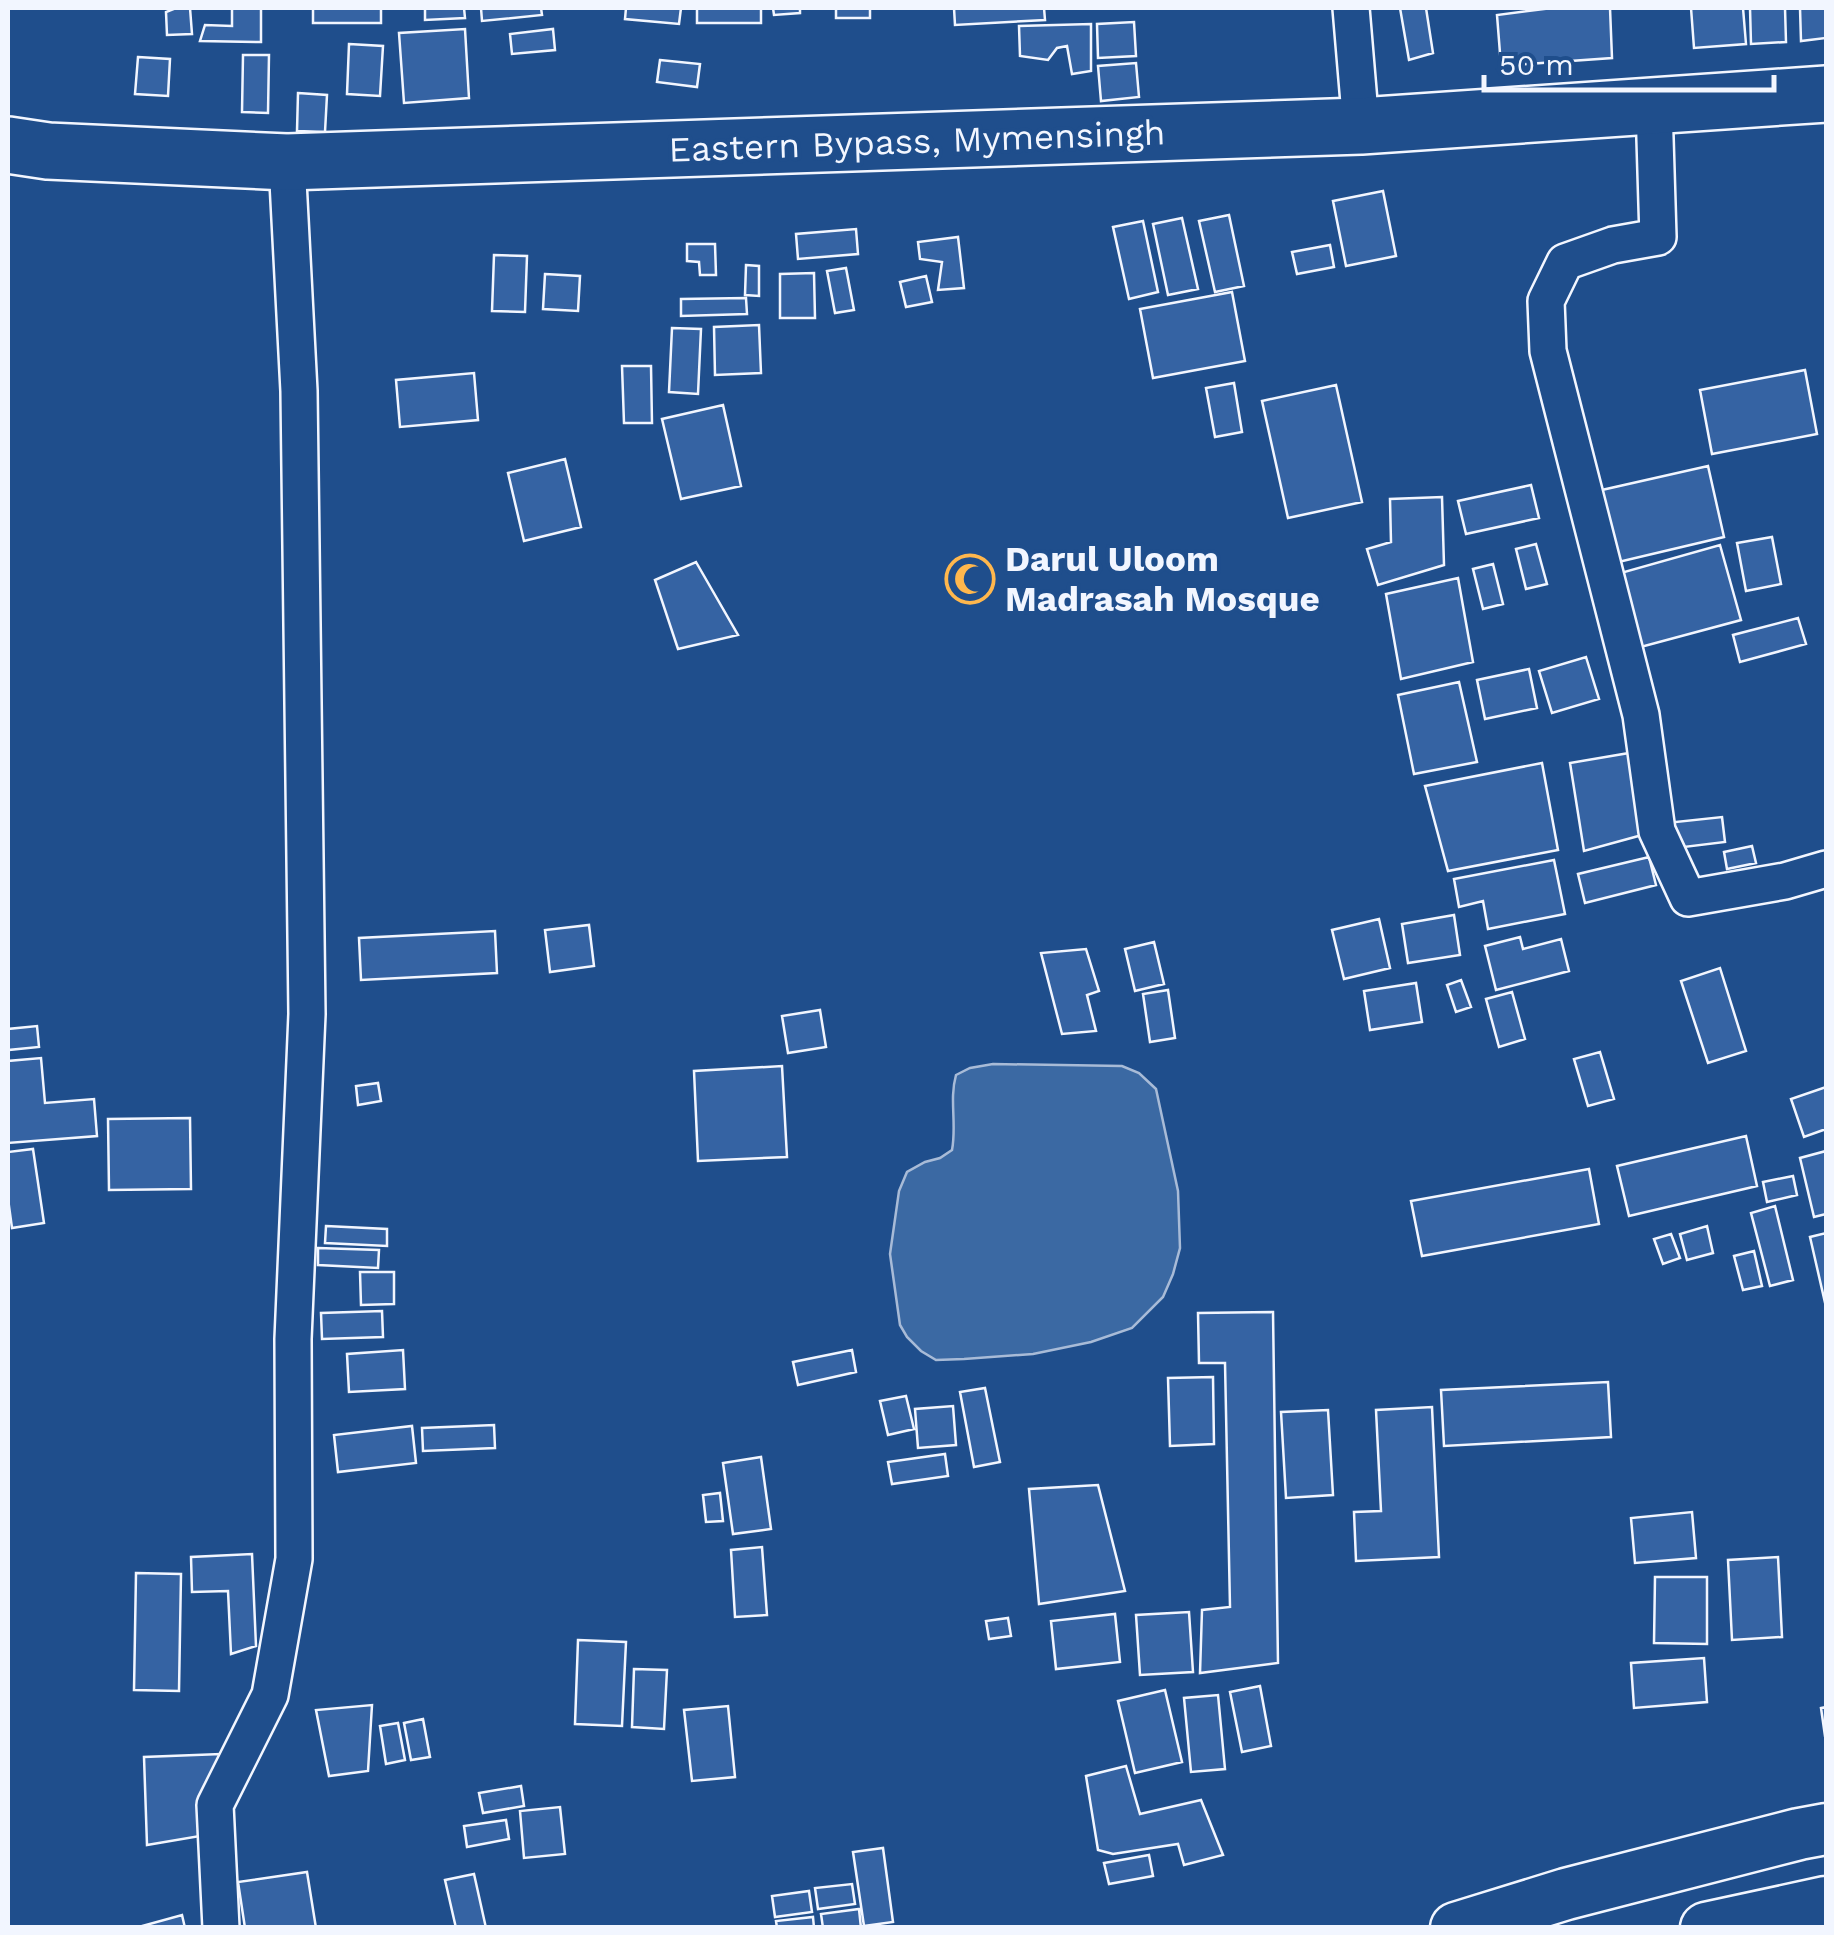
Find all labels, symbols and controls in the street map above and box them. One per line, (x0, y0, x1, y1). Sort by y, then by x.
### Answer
scale bar (1484, 30, 1774, 92)
text: 50 m (1499, 47, 1574, 82)
street label: Eastern Bypass, Mymensingh (668, 111, 1166, 171)
place label: Darul Uloom Madrasah Mosque (1005, 538, 1320, 620)
mosque icon: Darul Uloom Madrasah Mosque (944, 553, 996, 605)

